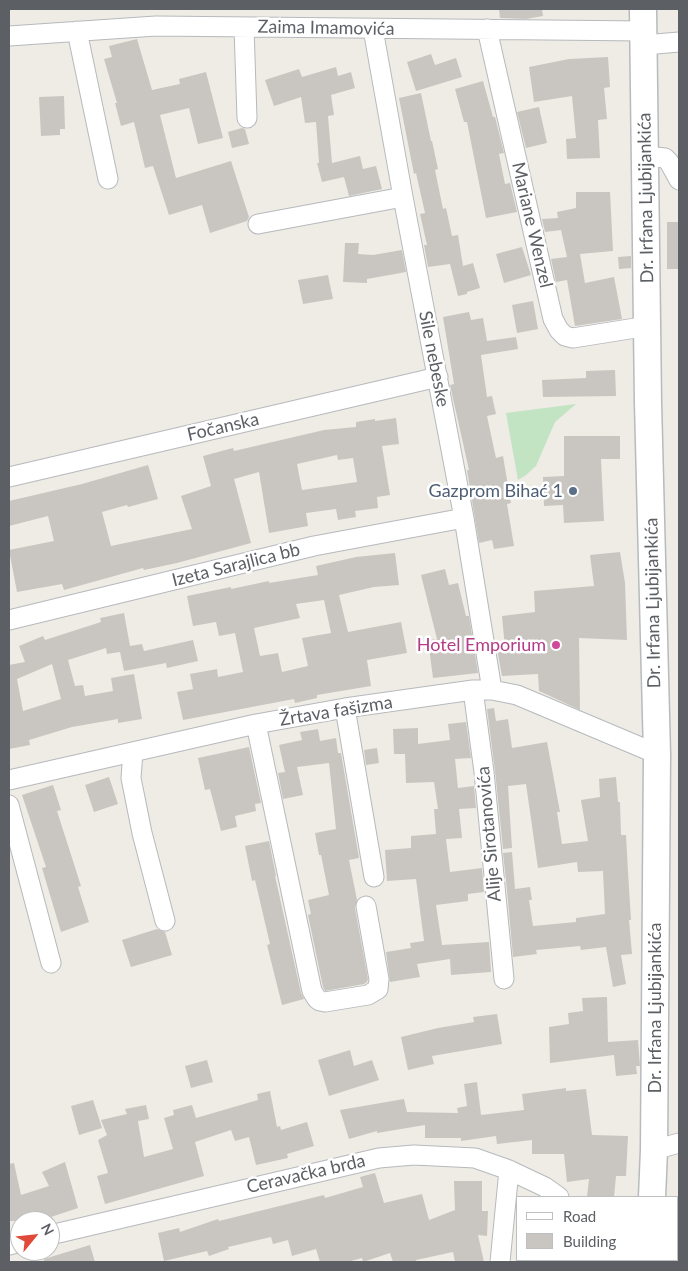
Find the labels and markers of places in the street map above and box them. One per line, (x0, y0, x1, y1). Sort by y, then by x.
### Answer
place label: Gazprom Bihać 1 (429, 480, 563, 502)
marker: Gazprom Bihać 1 (567, 485, 579, 497)
place label: Hotel Emporium (417, 634, 546, 656)
marker: Hotel Emporium (550, 639, 562, 651)

